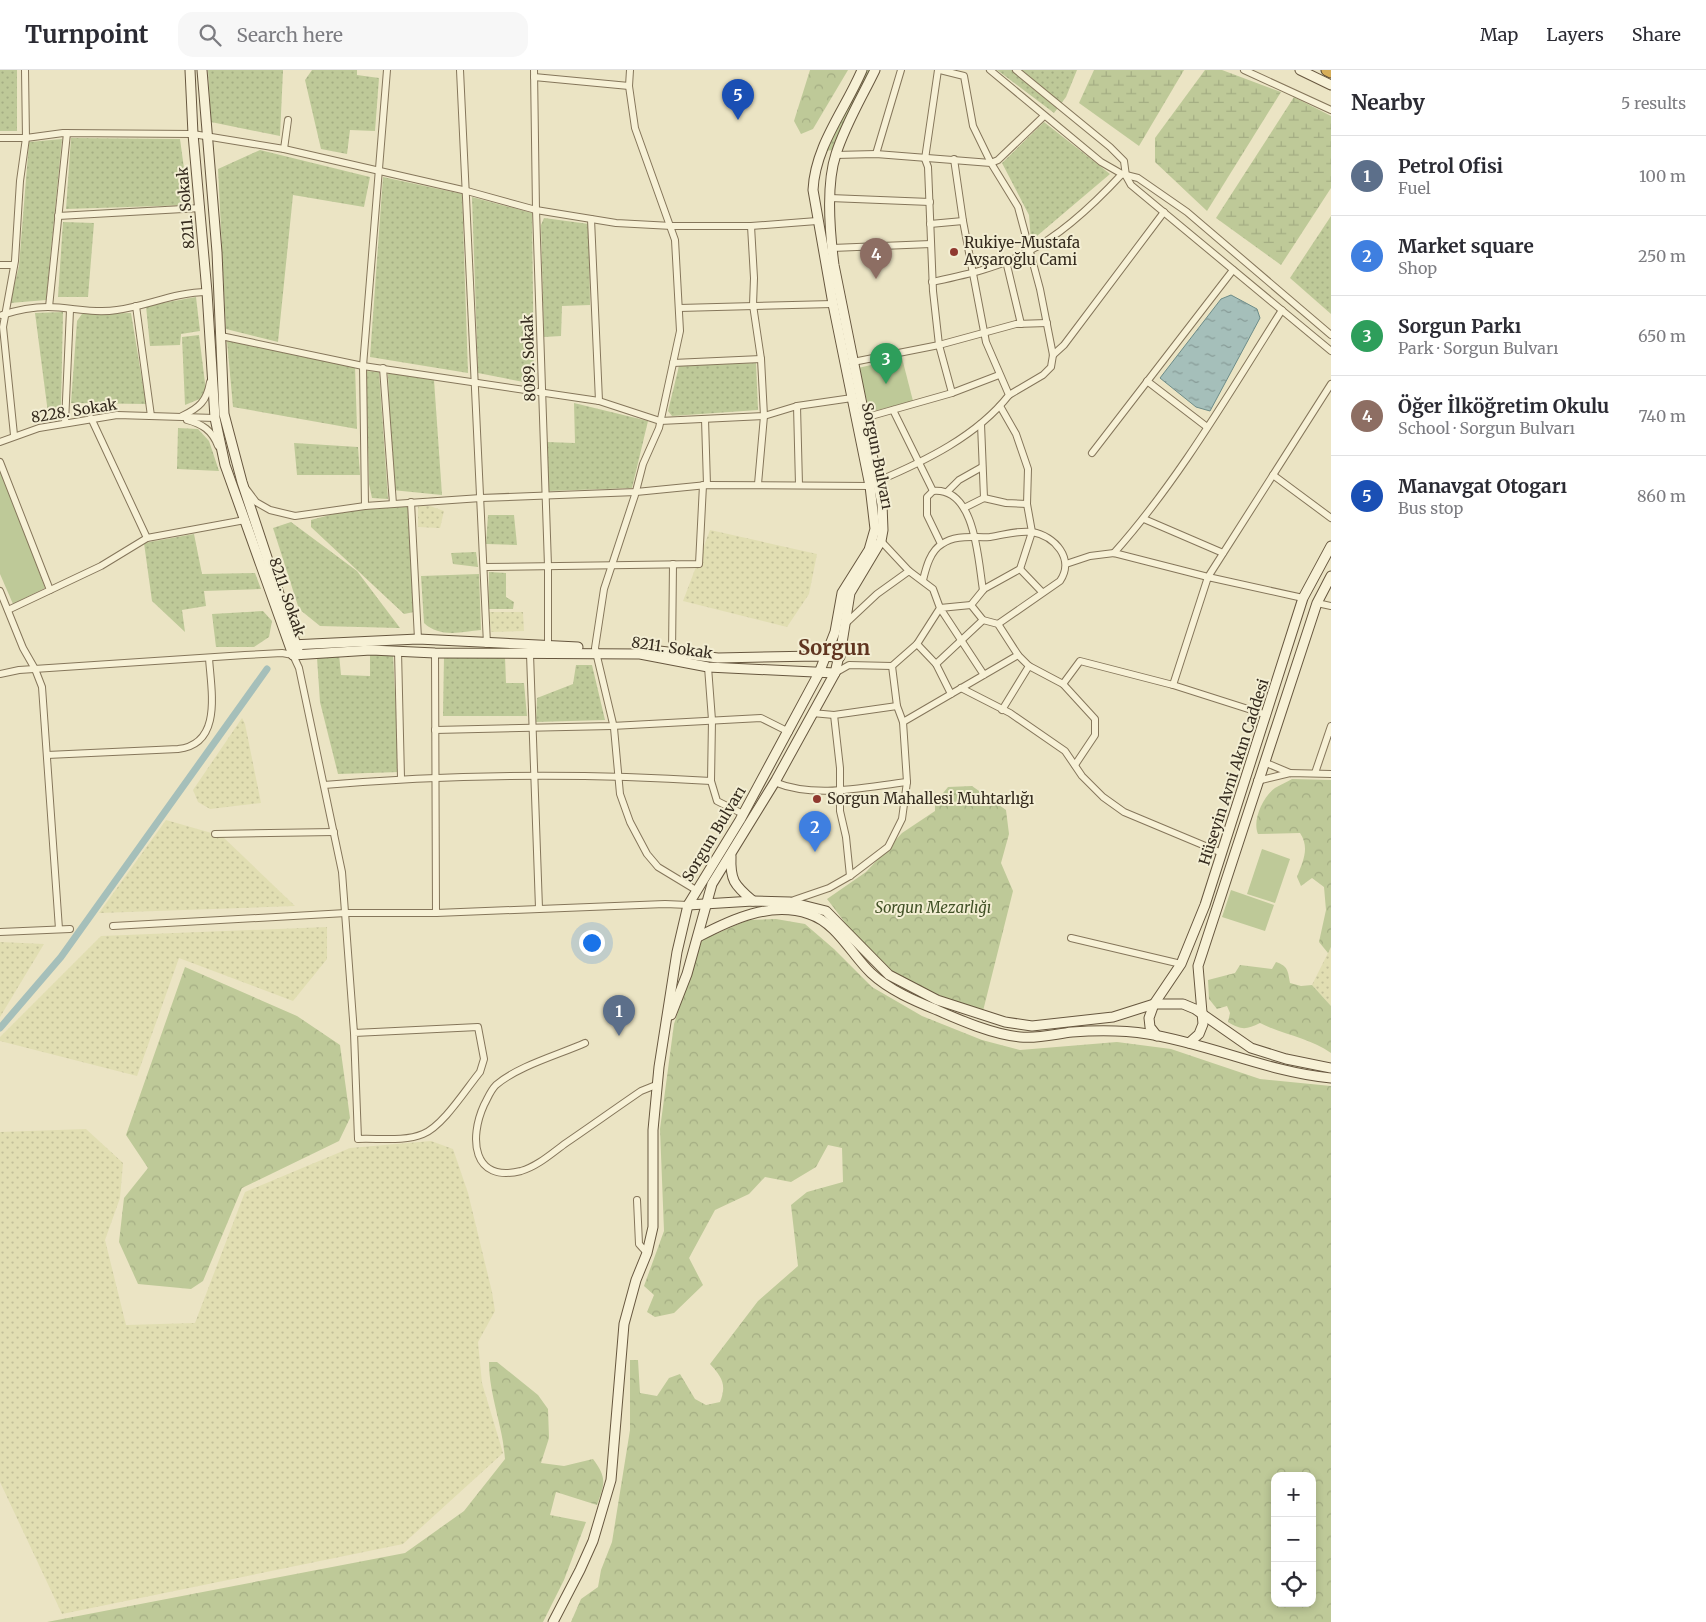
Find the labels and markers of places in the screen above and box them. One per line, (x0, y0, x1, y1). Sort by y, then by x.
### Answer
pin: 5 (722, 79, 754, 120)
place label: Rukiye-Mustafa Avşaroğlu Cami (963, 233, 1080, 269)
pin: 4 (860, 238, 892, 279)
marker: Rukiye-Mustafa Avşaroğlu Cami (948, 246, 960, 258)
pin: 3 (870, 343, 902, 384)
place label: Sorgun Mahallesi Muhtarlığı (827, 789, 1034, 808)
marker: Sorgun Mahallesi Muhtarlığı (811, 793, 823, 805)
pin: 2 (799, 811, 831, 852)
pin: 1 (603, 995, 635, 1036)

